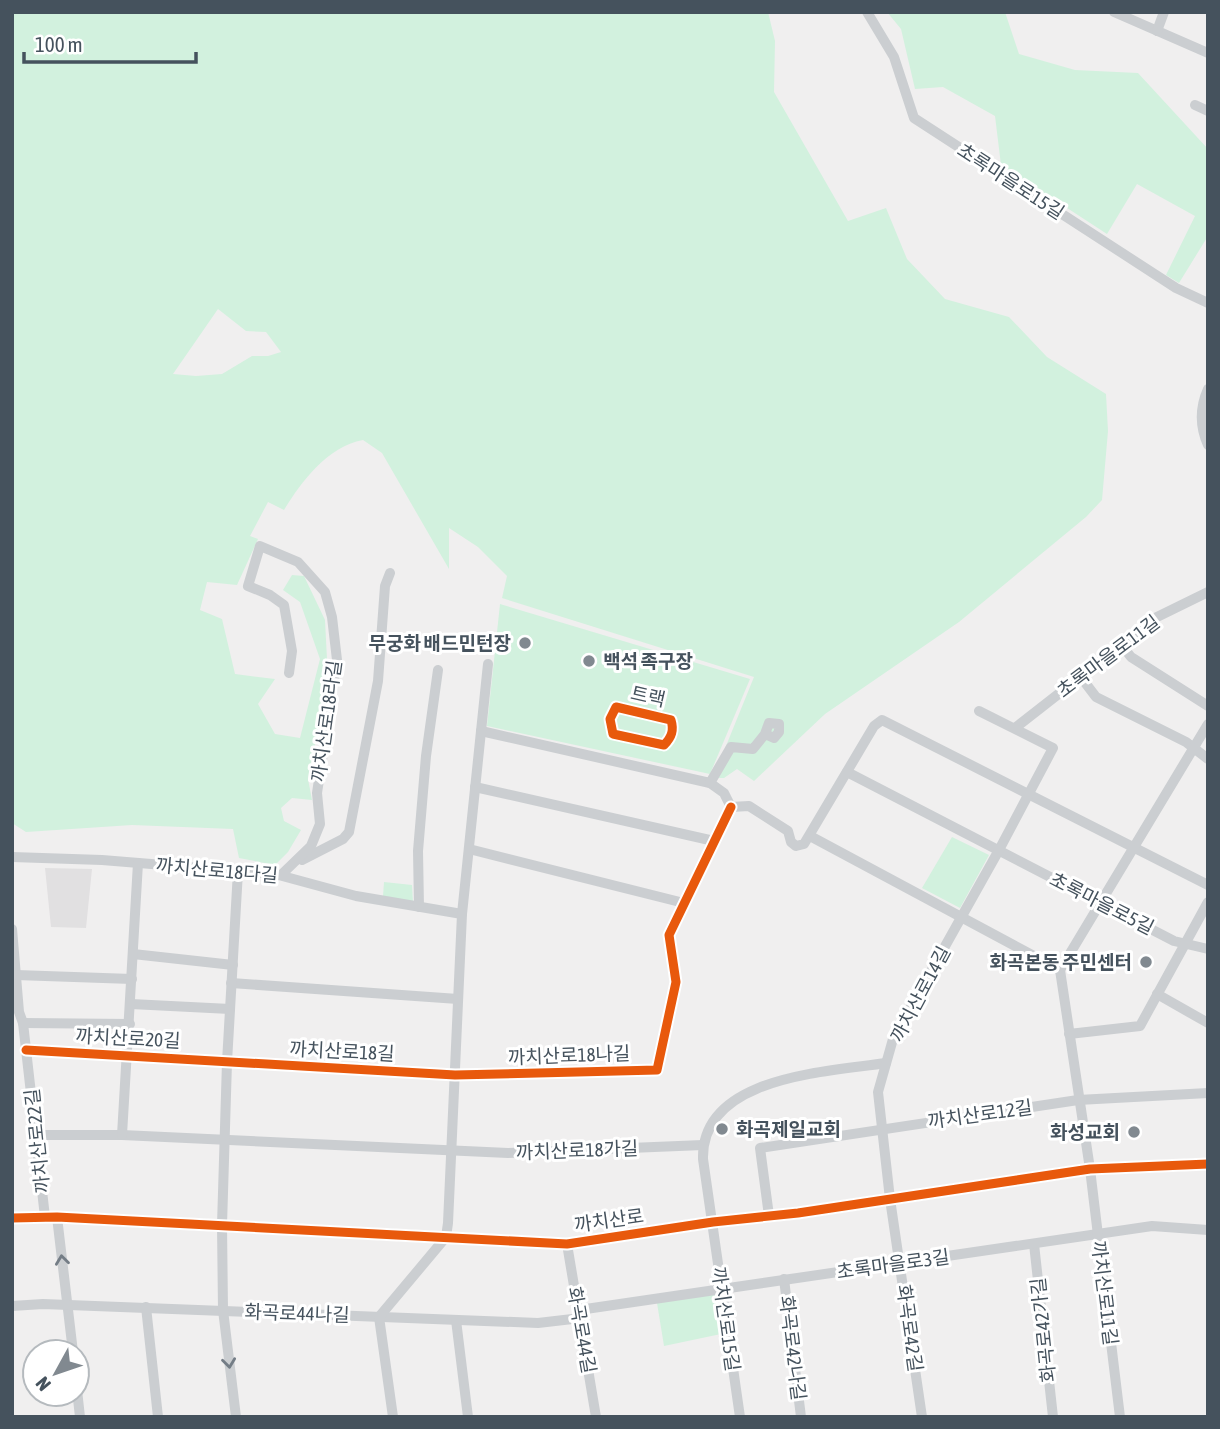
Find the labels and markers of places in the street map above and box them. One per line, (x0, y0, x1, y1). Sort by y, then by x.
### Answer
place label: 무궁화 배드민턴장 (369, 632, 511, 654)
marker: 무궁화 배드민턴장 (517, 635, 533, 651)
place label: 백석 족구장 (603, 650, 693, 672)
marker: 백석 족구장 (581, 653, 597, 669)
place label: 화곡본동 주민센터 (990, 951, 1132, 973)
marker: 화곡본동 주민센터 (1138, 954, 1154, 970)
place label: 화곡제일교회 (736, 1118, 841, 1140)
marker: 화곡제일교회 (714, 1121, 730, 1137)
place label: 화성교회 (1050, 1121, 1120, 1143)
marker: 화성교회 (1126, 1124, 1142, 1140)

